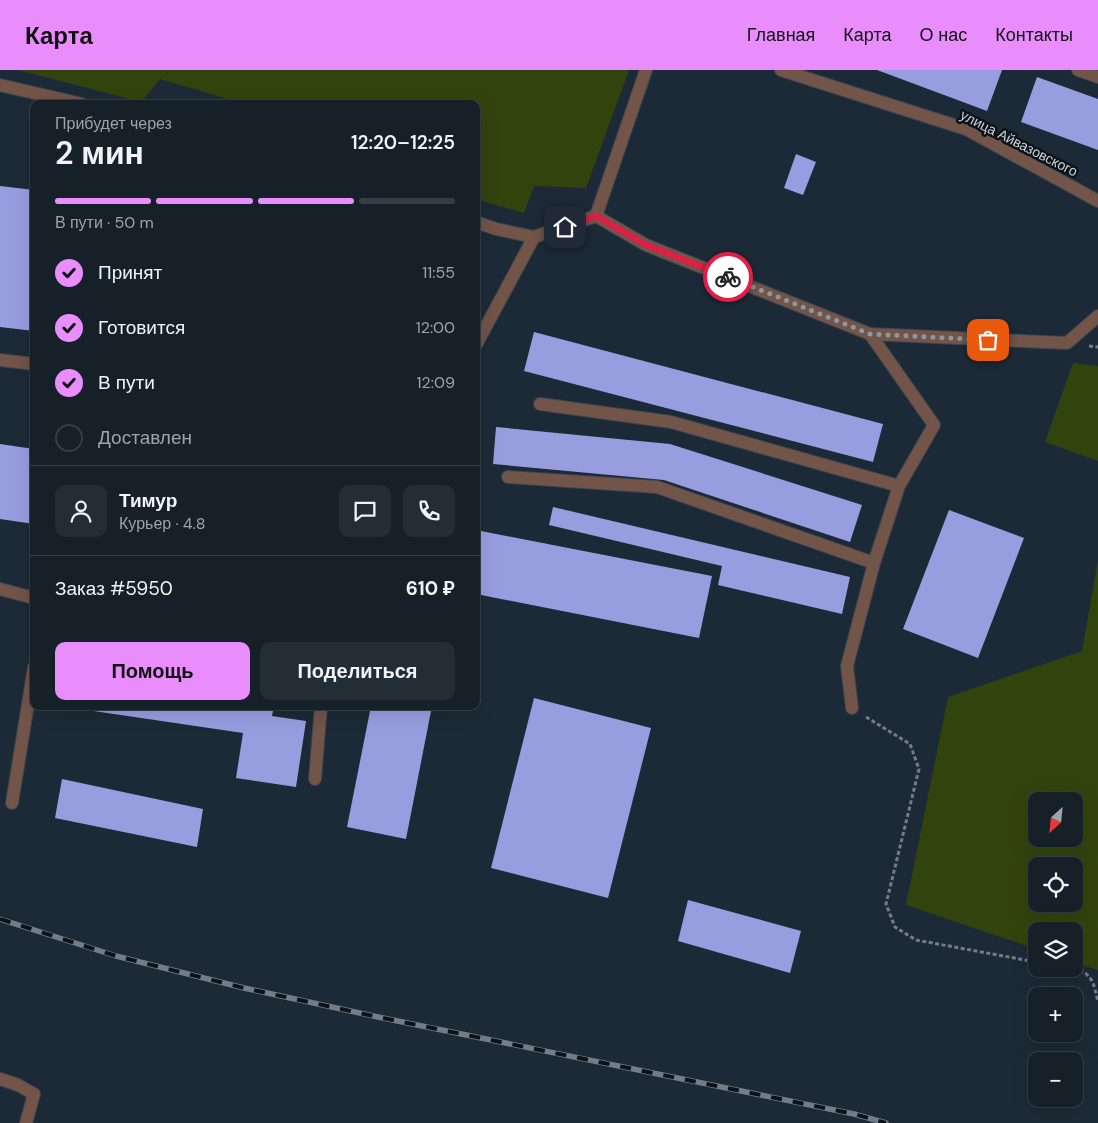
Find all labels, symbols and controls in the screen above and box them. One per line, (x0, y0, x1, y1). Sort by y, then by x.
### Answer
text: Карта (25, 20, 93, 51)
text: Главная (747, 23, 815, 47)
text: Карта (843, 23, 892, 47)
text: О нас (920, 23, 967, 47)
text: Контакты (995, 23, 1073, 47)
street label: улица Айвазовского (957, 106, 1081, 180)
text: Прибудет через (55, 113, 172, 134)
text: 12:20–12:25 (351, 130, 455, 155)
text: 2 мин (55, 132, 144, 174)
pin (544, 206, 586, 248)
text: В пути · 50 m (55, 212, 154, 233)
icon: home (551, 213, 579, 241)
courier (703, 252, 753, 302)
icon: check (55, 259, 83, 287)
text: Принят (98, 260, 162, 285)
text: 11:55 (422, 262, 455, 283)
icon: bike (714, 263, 742, 291)
icon: check (55, 314, 83, 342)
text: Готовится (98, 315, 185, 340)
text: 12:00 (416, 317, 455, 338)
pin (967, 319, 1009, 361)
icon: bag (974, 326, 1002, 354)
icon: check (55, 369, 83, 397)
text: В пути (98, 370, 155, 395)
text: 12:09 (417, 372, 455, 393)
text: Доставлен (98, 425, 192, 450)
button: person (55, 485, 107, 537)
button: chat (339, 485, 391, 537)
button: phone (403, 485, 455, 537)
text: Тимур (119, 488, 177, 513)
text: Курьер · 4.8 (119, 513, 205, 534)
text: Заказ #5950 (55, 576, 173, 601)
text: 610 ₽ (406, 576, 455, 601)
button: Помощь (55, 642, 250, 700)
button: Поделиться (260, 642, 455, 700)
north arrow (1028, 792, 1082, 848)
map controls (1028, 792, 1083, 1107)
button: locate (1028, 857, 1083, 912)
button: layers (1028, 922, 1083, 977)
button: + (1028, 987, 1083, 1042)
button: − (1028, 1052, 1083, 1107)

